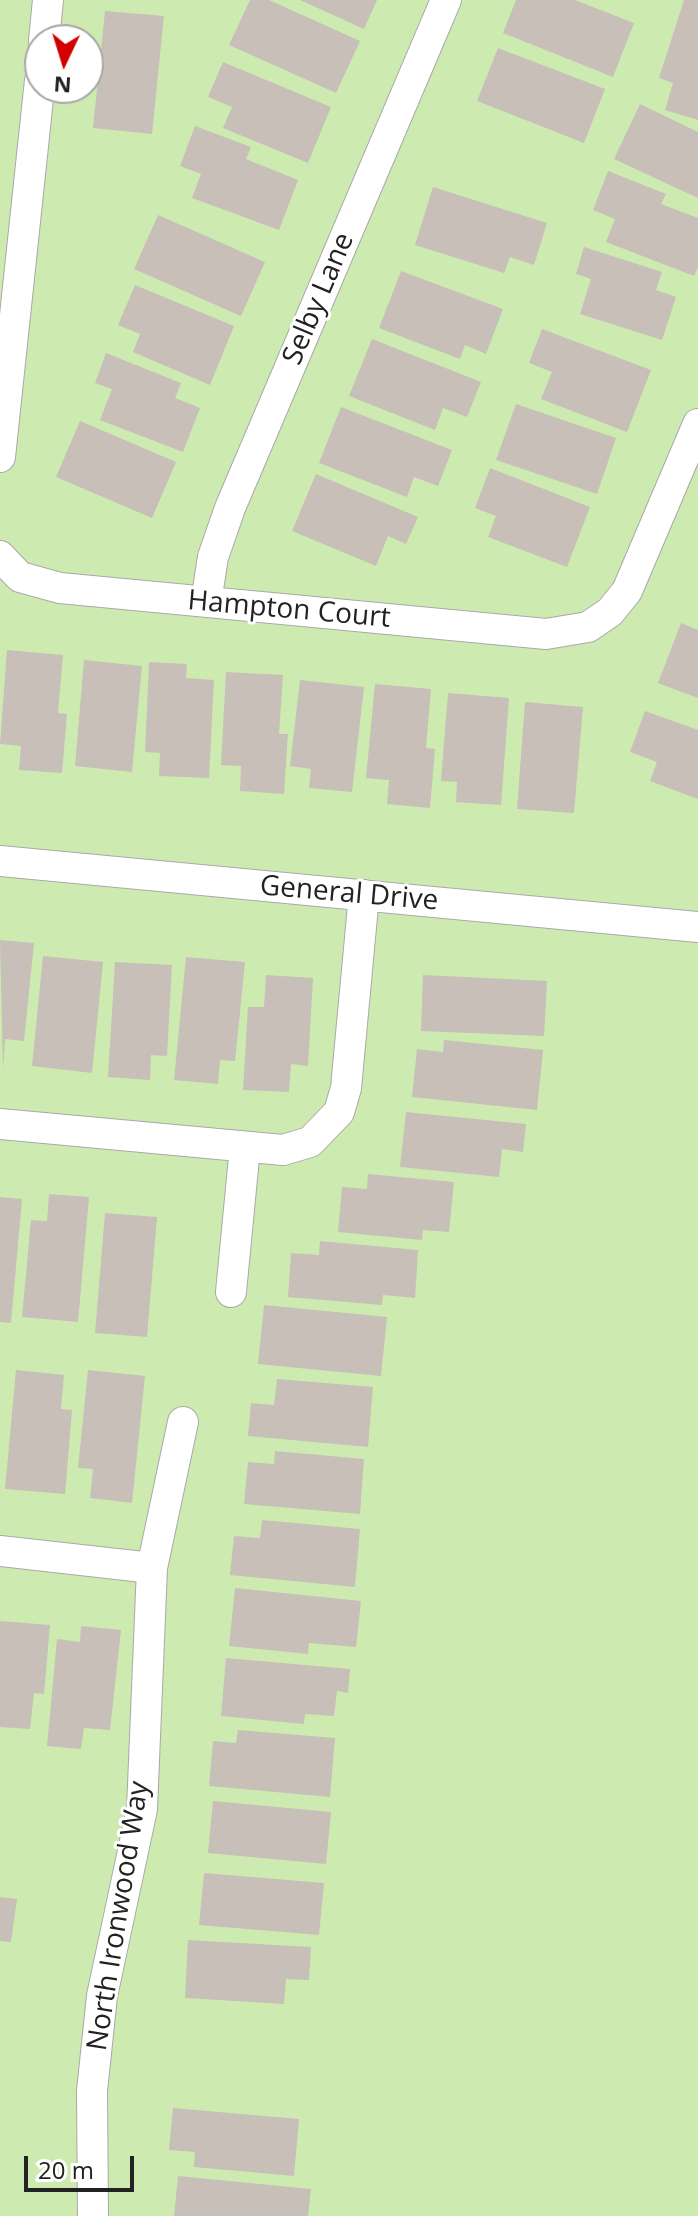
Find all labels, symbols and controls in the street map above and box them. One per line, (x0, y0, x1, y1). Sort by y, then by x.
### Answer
north arrow (24, 24, 104, 104)
text: N (53, 70, 72, 102)
street label: Selby Lane (276, 228, 362, 370)
street label: Hampton Court (186, 584, 392, 636)
street label: General Drive (258, 869, 440, 919)
street label: North Ironwood Way (81, 1779, 157, 2053)
scale bar (28, 2140, 138, 2190)
text: 20 m (38, 2153, 94, 2186)

